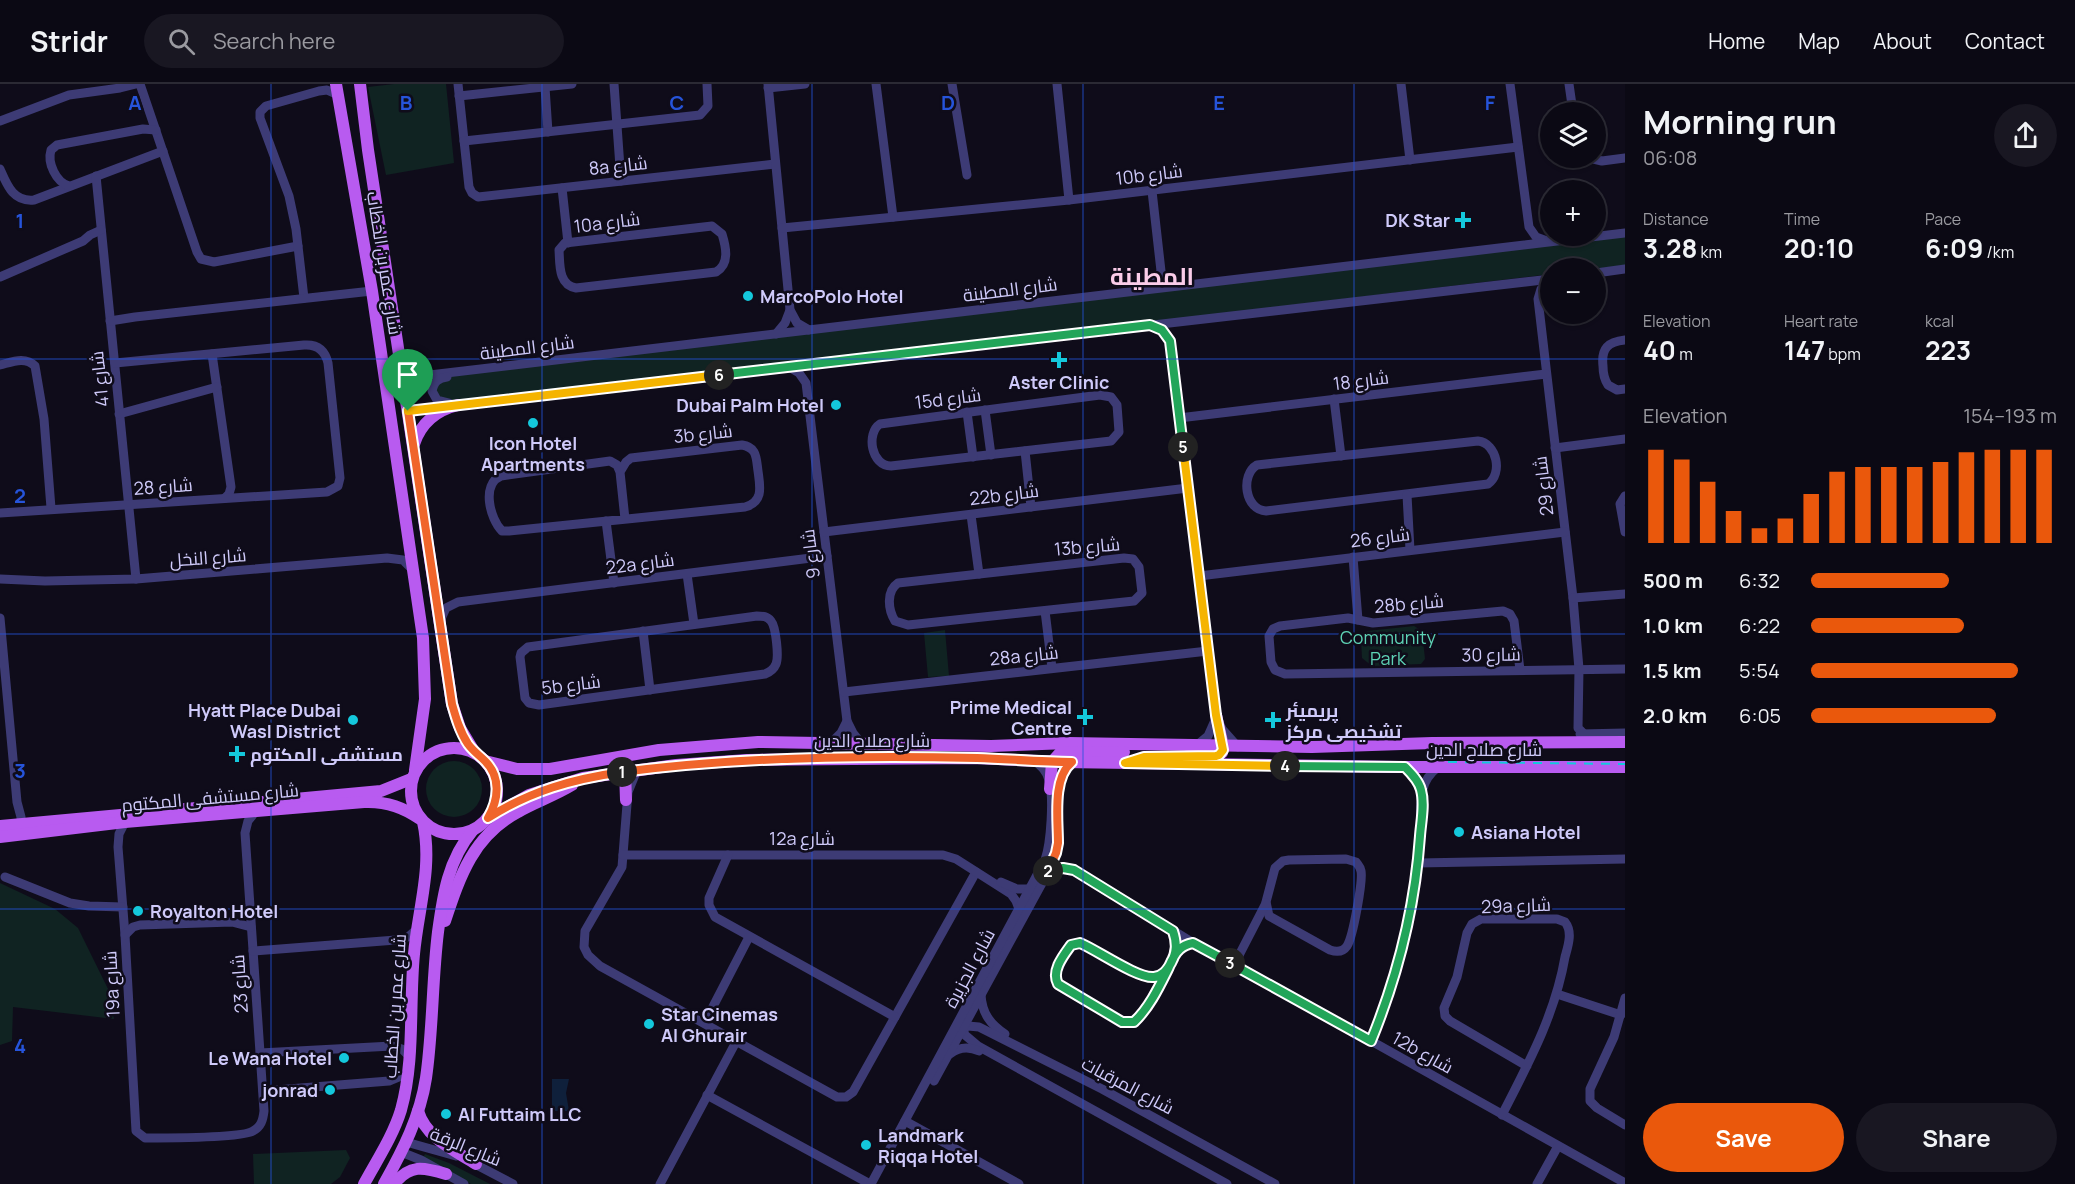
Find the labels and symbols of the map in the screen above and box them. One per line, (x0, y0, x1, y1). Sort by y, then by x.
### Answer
text: A (128, 89, 142, 116)
text: B (400, 89, 413, 116)
text: C (670, 89, 684, 116)
text: D (941, 89, 955, 116)
text: E (1213, 89, 1225, 116)
text: F (1485, 89, 1496, 116)
street label: 8a شارع (587, 150, 649, 181)
street label: 10b شارع (1114, 158, 1184, 191)
street label: شارع عمر بن الخطاب (361, 190, 408, 337)
street label: 10a شارع (573, 206, 642, 239)
text: 1 (16, 207, 24, 234)
place label: DK Star (1385, 208, 1450, 232)
marker: DK Star (1454, 211, 1472, 229)
district label: المطينة (1110, 259, 1194, 292)
street label: شارع المطينة (961, 271, 1059, 308)
place label: MarcoPolo Hotel (760, 284, 904, 308)
marker: MarcoPolo Hotel (741, 289, 755, 303)
street label: شارع المطينة (478, 329, 576, 366)
pin (382, 349, 433, 411)
street label: شارع 41 (84, 350, 115, 408)
marker: Aster Clinic (1050, 351, 1068, 369)
pin: 6 (704, 360, 734, 390)
street label: شارع 18 (1332, 365, 1390, 396)
place label: Aster Clinic (1009, 370, 1109, 394)
street label: 15d شارع (914, 382, 983, 415)
place label: Dubai Palm Hotel (676, 393, 824, 417)
marker: Dubai Palm Hotel (829, 398, 843, 412)
marker: Icon Hotel Apartments (526, 416, 540, 430)
street label: 3b شارع (672, 418, 734, 449)
place label: Icon Hotel Apartments (481, 431, 585, 476)
pin: 5 (1168, 432, 1198, 462)
street label: شارع 29 (1527, 455, 1560, 517)
street label: شارع 28 (133, 472, 193, 501)
street label: 22b شارع (968, 478, 1040, 511)
text: 2 (14, 482, 26, 509)
street label: شارع 26 (1349, 521, 1411, 554)
street label: شارع 9 (795, 528, 826, 580)
street label: 13b شارع (1053, 531, 1121, 562)
street label: شارع النخل (169, 542, 247, 573)
street label: 22a شارع (604, 547, 676, 580)
street label: 28b شارع (1373, 588, 1445, 619)
park label: Community Park (1340, 625, 1437, 670)
street label: 28a شارع (988, 639, 1060, 672)
street label: شارع 30 (1461, 641, 1521, 668)
street label: 5b شارع (540, 668, 602, 701)
place label: Prime Medical Centre (950, 695, 1072, 740)
place label: Hyatt Place Dubai Wasl District (188, 698, 341, 743)
place label: پریمیئر تشخیصی مرکز (1285, 698, 1402, 743)
marker: Prime Medical Centre (1076, 708, 1094, 726)
marker: پریمیئر تشخیصی مرکز (1264, 711, 1282, 729)
marker: Hyatt Place Dubai Wasl District (346, 713, 360, 727)
street label: شارع صلاح الدين (814, 728, 930, 753)
street label: شارع صلاح الدين (1426, 737, 1542, 762)
place label: مستشفى المكتوم (250, 742, 403, 767)
marker: مستشفى المكتوم (228, 745, 246, 763)
pin: 4 (1270, 751, 1300, 781)
text: 3 (14, 757, 26, 784)
pin: 1 (607, 757, 637, 787)
street label: شارع مستشفى المكتوم (120, 777, 300, 818)
place label: Asiana Hotel (1471, 820, 1581, 844)
marker: Asiana Hotel (1452, 825, 1466, 839)
street label: 12a شارع (769, 826, 835, 851)
pin: 2 (1033, 856, 1063, 886)
street label: 29a شارع (1481, 892, 1551, 919)
place label: Royalton Hotel (150, 899, 278, 923)
marker: Royalton Hotel (131, 904, 145, 918)
street label: شارع الجزيرة (938, 924, 1001, 1012)
street label: شارع عمر بن الخطاب (377, 933, 412, 1079)
pin: 3 (1215, 948, 1245, 978)
street label: 19a شارع (97, 950, 126, 1018)
street label: شارع 23 (225, 954, 254, 1014)
place label: Star Cinemas Al Ghurair (661, 1002, 778, 1047)
marker: Star Cinemas Al Ghurair (642, 1017, 656, 1031)
street label: 12b شارع (1388, 1025, 1458, 1079)
text: 4 (14, 1032, 26, 1059)
place label: Le Wana Hotel (208, 1046, 332, 1070)
marker: Le Wana Hotel (337, 1051, 351, 1065)
street label: شارع المرقبات (1077, 1051, 1178, 1120)
place label: jonrad (261, 1078, 318, 1102)
marker: jonrad (323, 1083, 337, 1097)
place label: Al Futtaim LLC (458, 1102, 582, 1126)
marker: Al Futtaim LLC (439, 1107, 453, 1121)
street label: شارع الرقة (426, 1121, 505, 1172)
place label: Landmark Riqqa Hotel (878, 1123, 978, 1168)
marker: Landmark Riqqa Hotel (859, 1138, 873, 1152)

